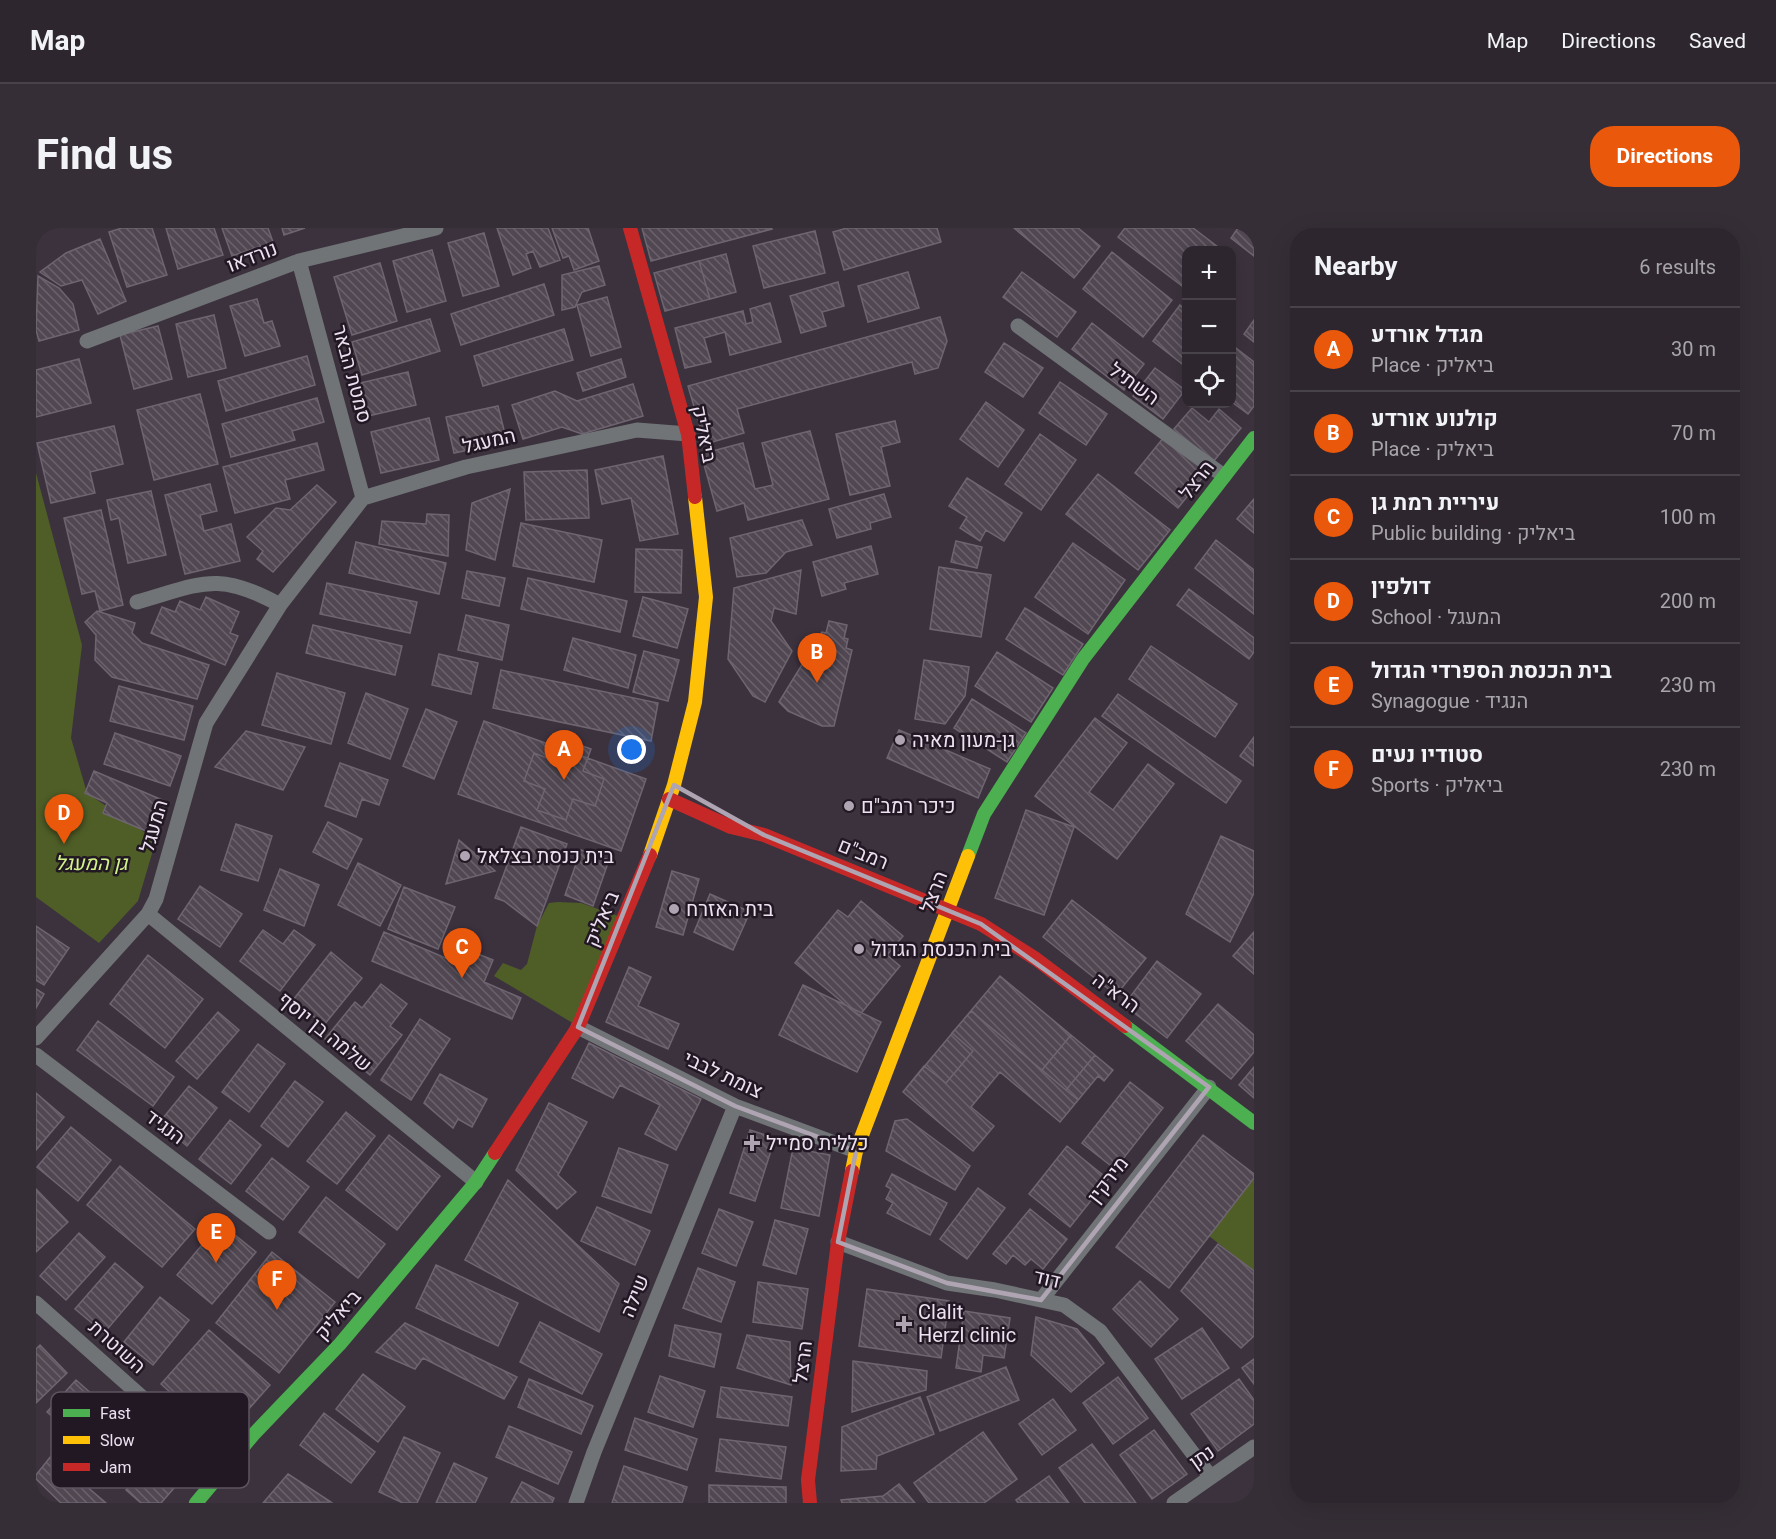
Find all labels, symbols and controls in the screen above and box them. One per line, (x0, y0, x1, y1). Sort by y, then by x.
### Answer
text: Map (30, 21, 85, 62)
text: Map (1487, 26, 1528, 57)
text: Directions (1561, 26, 1656, 57)
text: Saved (1689, 26, 1746, 57)
text: Find us (36, 125, 173, 187)
button: Directions (1590, 126, 1740, 187)
street label: נורדאו (222, 234, 282, 280)
map controls (1182, 246, 1236, 408)
button: + (1182, 246, 1236, 300)
text: Nearby (1314, 248, 1398, 286)
text: 6 results (1639, 253, 1716, 282)
button: − (1182, 300, 1236, 354)
text: מגדל אורדע (1371, 319, 1484, 351)
street label: סמטת הבאר (325, 322, 379, 426)
text: A (1327, 335, 1340, 364)
text: 30 m (1671, 335, 1716, 364)
text: Place · ביאליק (1371, 351, 1494, 380)
button: locate (1182, 354, 1236, 408)
street label: השתיל (1103, 356, 1165, 412)
street label: ביאליק (684, 403, 724, 466)
text: קולנוע אורדע (1371, 403, 1498, 435)
text: B (1327, 419, 1340, 448)
text: 70 m (1671, 419, 1716, 448)
street label: המעגל (459, 421, 519, 461)
text: Place · ביאליק (1371, 435, 1494, 464)
street label: הרצל (1173, 454, 1221, 506)
text: עיריית רמת גן (1371, 487, 1499, 519)
text: C (1327, 503, 1340, 532)
text: 100 m (1660, 503, 1716, 532)
text: Public building · ביאליק (1371, 519, 1575, 548)
text: דולפין (1371, 571, 1431, 603)
text: D (1327, 587, 1340, 616)
text: 200 m (1660, 587, 1716, 616)
text: School · המעגל (1371, 603, 1501, 632)
pin: B (798, 634, 836, 683)
text: בית הכנסת הספרדי הגדול (1371, 655, 1612, 687)
text: E (1328, 671, 1339, 700)
text: 230 m (1660, 671, 1716, 700)
text: Synagogue · הנגיד (1371, 687, 1528, 716)
place label: גן-מעון מאיה (912, 726, 1015, 755)
pin: A (544, 730, 584, 780)
marker: גן-מעון מאיה (893, 733, 907, 747)
your location (617, 735, 646, 764)
text: סטודיו נעים (1371, 739, 1483, 771)
text: F (1328, 755, 1339, 784)
text: 230 m (1660, 755, 1716, 784)
text: Sports · ביאליק (1371, 771, 1503, 800)
place label: כיכר רמב"ם (861, 792, 955, 821)
pin: D (45, 794, 84, 844)
street label: המעגל (133, 796, 175, 856)
marker: כיכר רמב"ם (842, 799, 856, 813)
street label: רמב"ם (833, 831, 893, 877)
place label: בית כנסת בצלאל (477, 842, 615, 871)
park label: גן המעגל (55, 849, 128, 878)
marker: בית כנסת בצלאל (458, 849, 472, 863)
street label: הרצל (913, 867, 955, 917)
street label: ביאליק (577, 886, 627, 951)
place label: בית האזרח (686, 895, 774, 924)
marker: בית האזרח (667, 902, 681, 916)
pin: C (442, 928, 482, 978)
place label: בית הכנסת הגדול (871, 935, 1012, 964)
marker: בית הכנסת הגדול (852, 942, 866, 956)
street label: הרא"ה (1086, 966, 1146, 1020)
street label: שלמה בן יוסף (272, 985, 378, 1079)
street label: צומת לבבי (679, 1044, 767, 1106)
street label: הנגיד (139, 1102, 191, 1152)
place label: כללית סמייל (766, 1129, 869, 1158)
marker: כללית סמייל (743, 1134, 761, 1152)
street label: מירקין (1080, 1150, 1136, 1210)
pin: E (196, 1214, 236, 1263)
pin: F (258, 1260, 296, 1310)
street label: דוד (1031, 1262, 1063, 1296)
street label: שילה (613, 1270, 657, 1322)
street label: ביאליק (308, 1283, 368, 1346)
place label: Clalit Herzl clinic (918, 1298, 1016, 1350)
street label: השוטרת (82, 1313, 152, 1381)
marker: Clalit Herzl clinic (895, 1315, 913, 1333)
street label: הרצל (786, 1339, 820, 1385)
legend (51, 1392, 249, 1488)
text: Fast (100, 1402, 131, 1426)
text: Slow (100, 1429, 135, 1453)
street label: נתן (1183, 1438, 1221, 1476)
text: Jam (100, 1456, 132, 1480)

